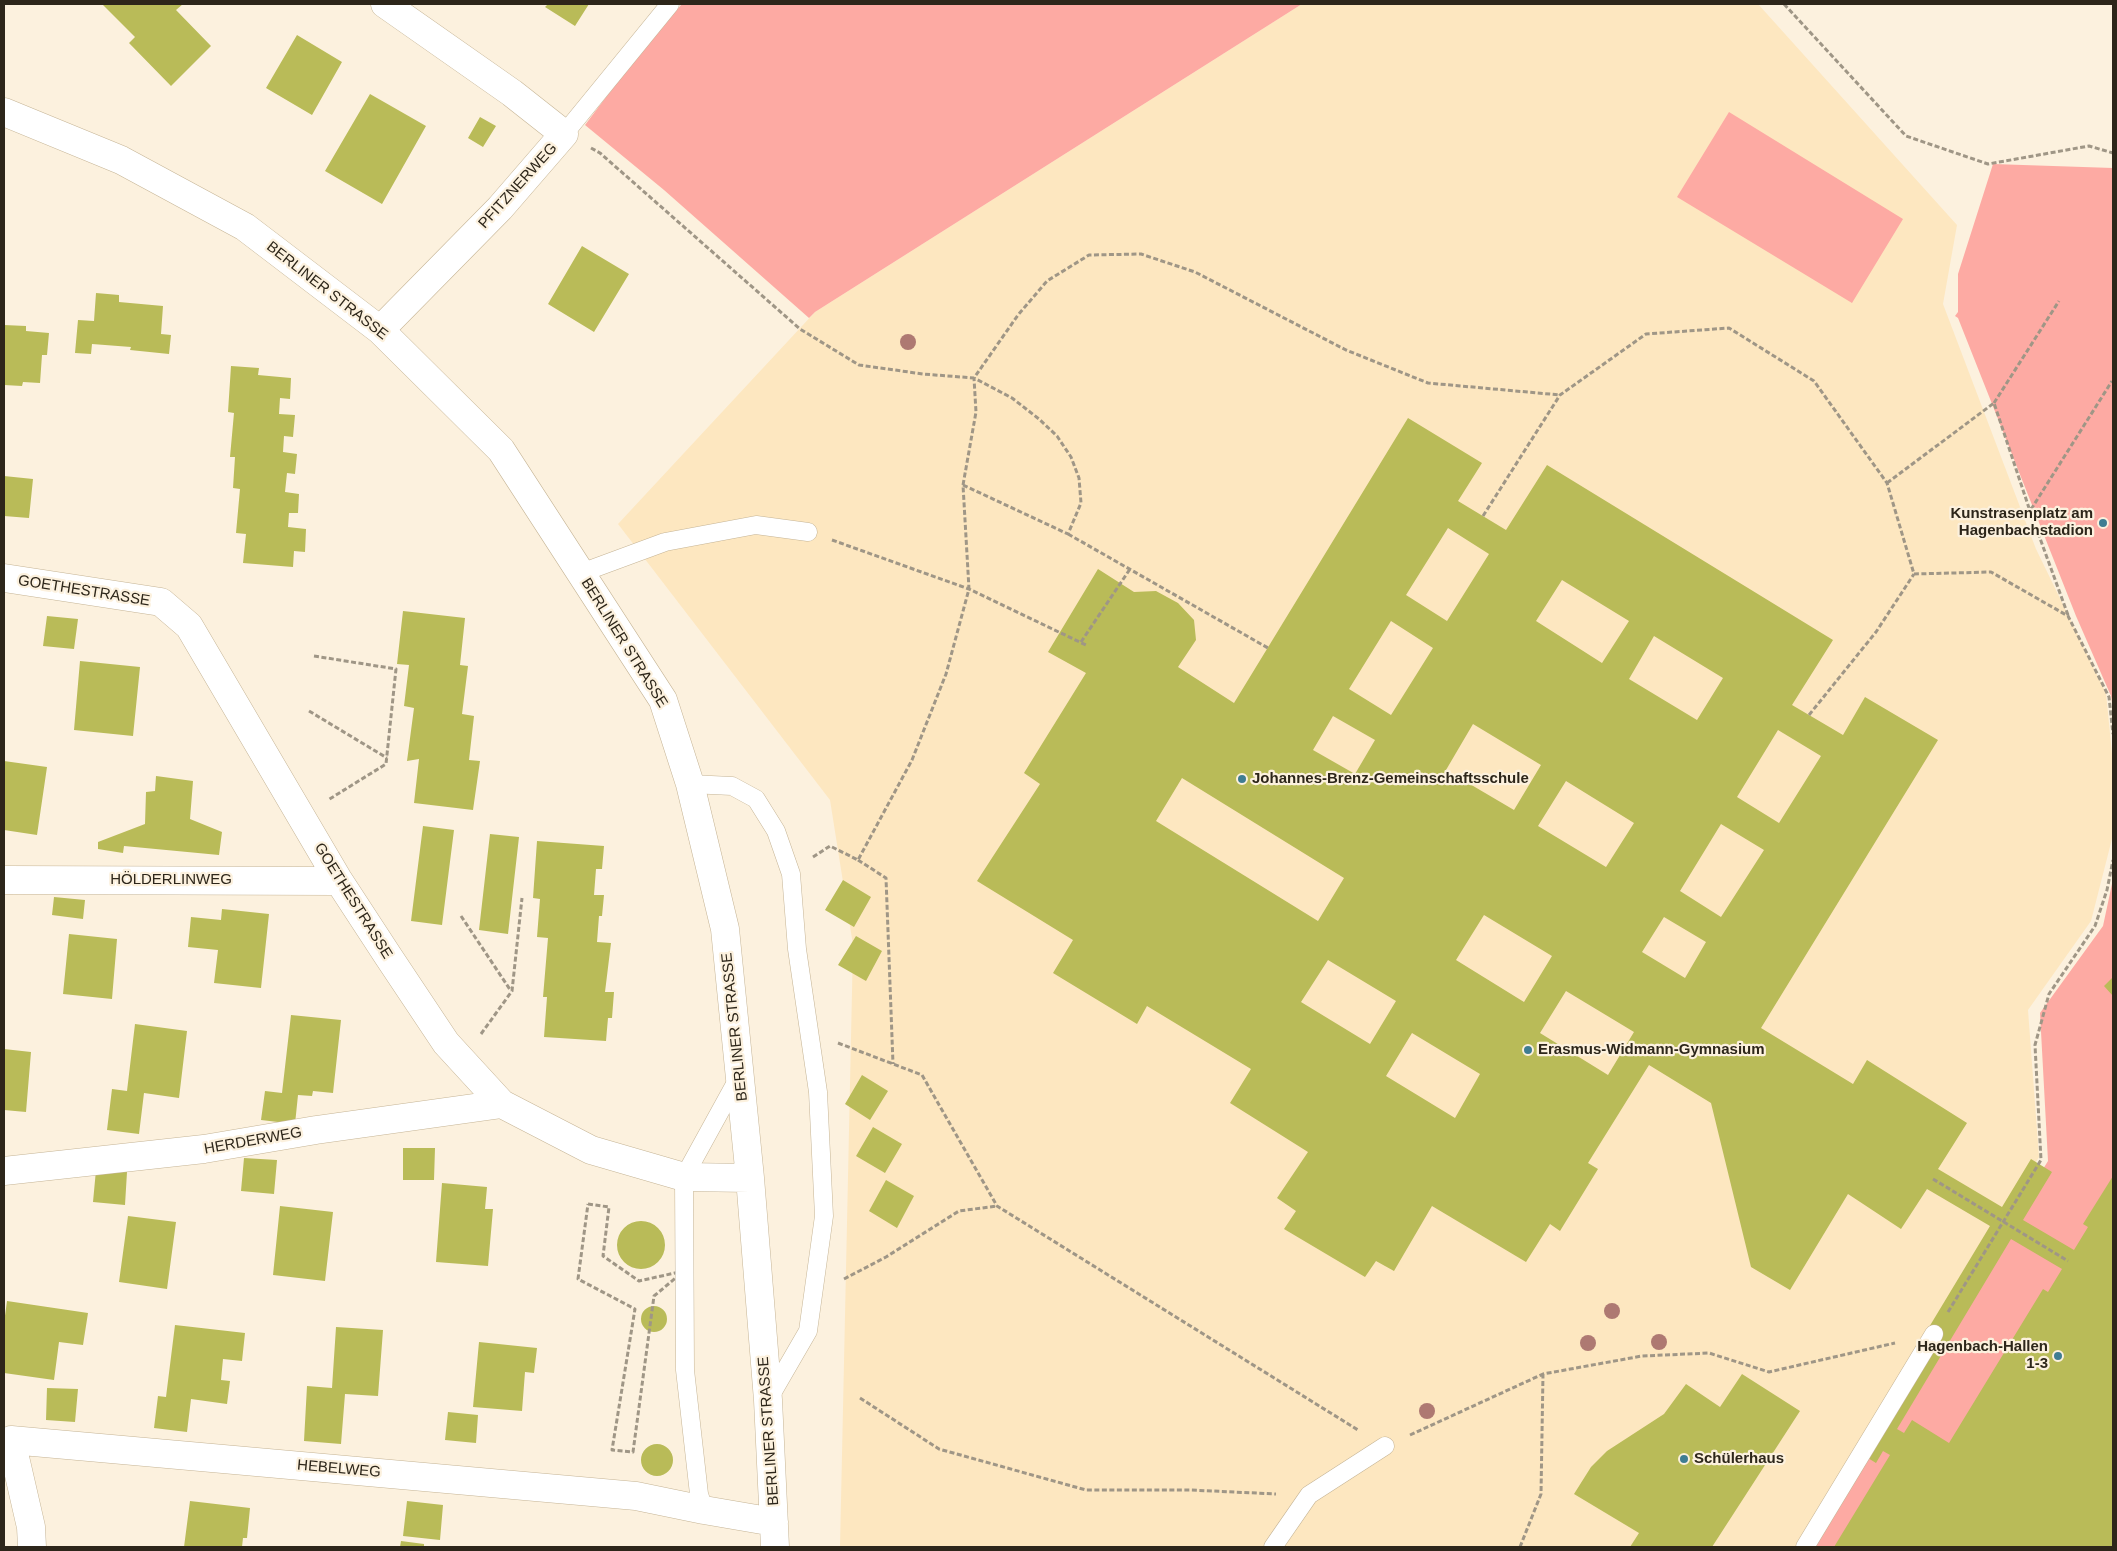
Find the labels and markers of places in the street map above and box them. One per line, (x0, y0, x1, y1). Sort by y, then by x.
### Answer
place label: Kunstrasenplatz am Hagenbachstadion (1950, 505, 2093, 540)
marker: Kunstrasenplatz am Hagenbachstadion (2097, 517, 2109, 529)
place label: Johannes-Brenz-Gemeinschaftsschule (1252, 770, 1529, 788)
marker: Johannes-Brenz-Gemeinschaftsschule (1236, 773, 1248, 785)
place label: Erasmus-Widmann-Gymnasium (1538, 1041, 1765, 1059)
marker: Erasmus-Widmann-Gymnasium (1522, 1044, 1534, 1056)
place label: Hagenbach-Hallen 1-3 (1917, 1338, 2048, 1373)
marker: Hagenbach-Hallen 1-3 (2052, 1350, 2064, 1362)
place label: Schülerhaus (1694, 1450, 1784, 1468)
marker: Schülerhaus (1678, 1453, 1690, 1465)

